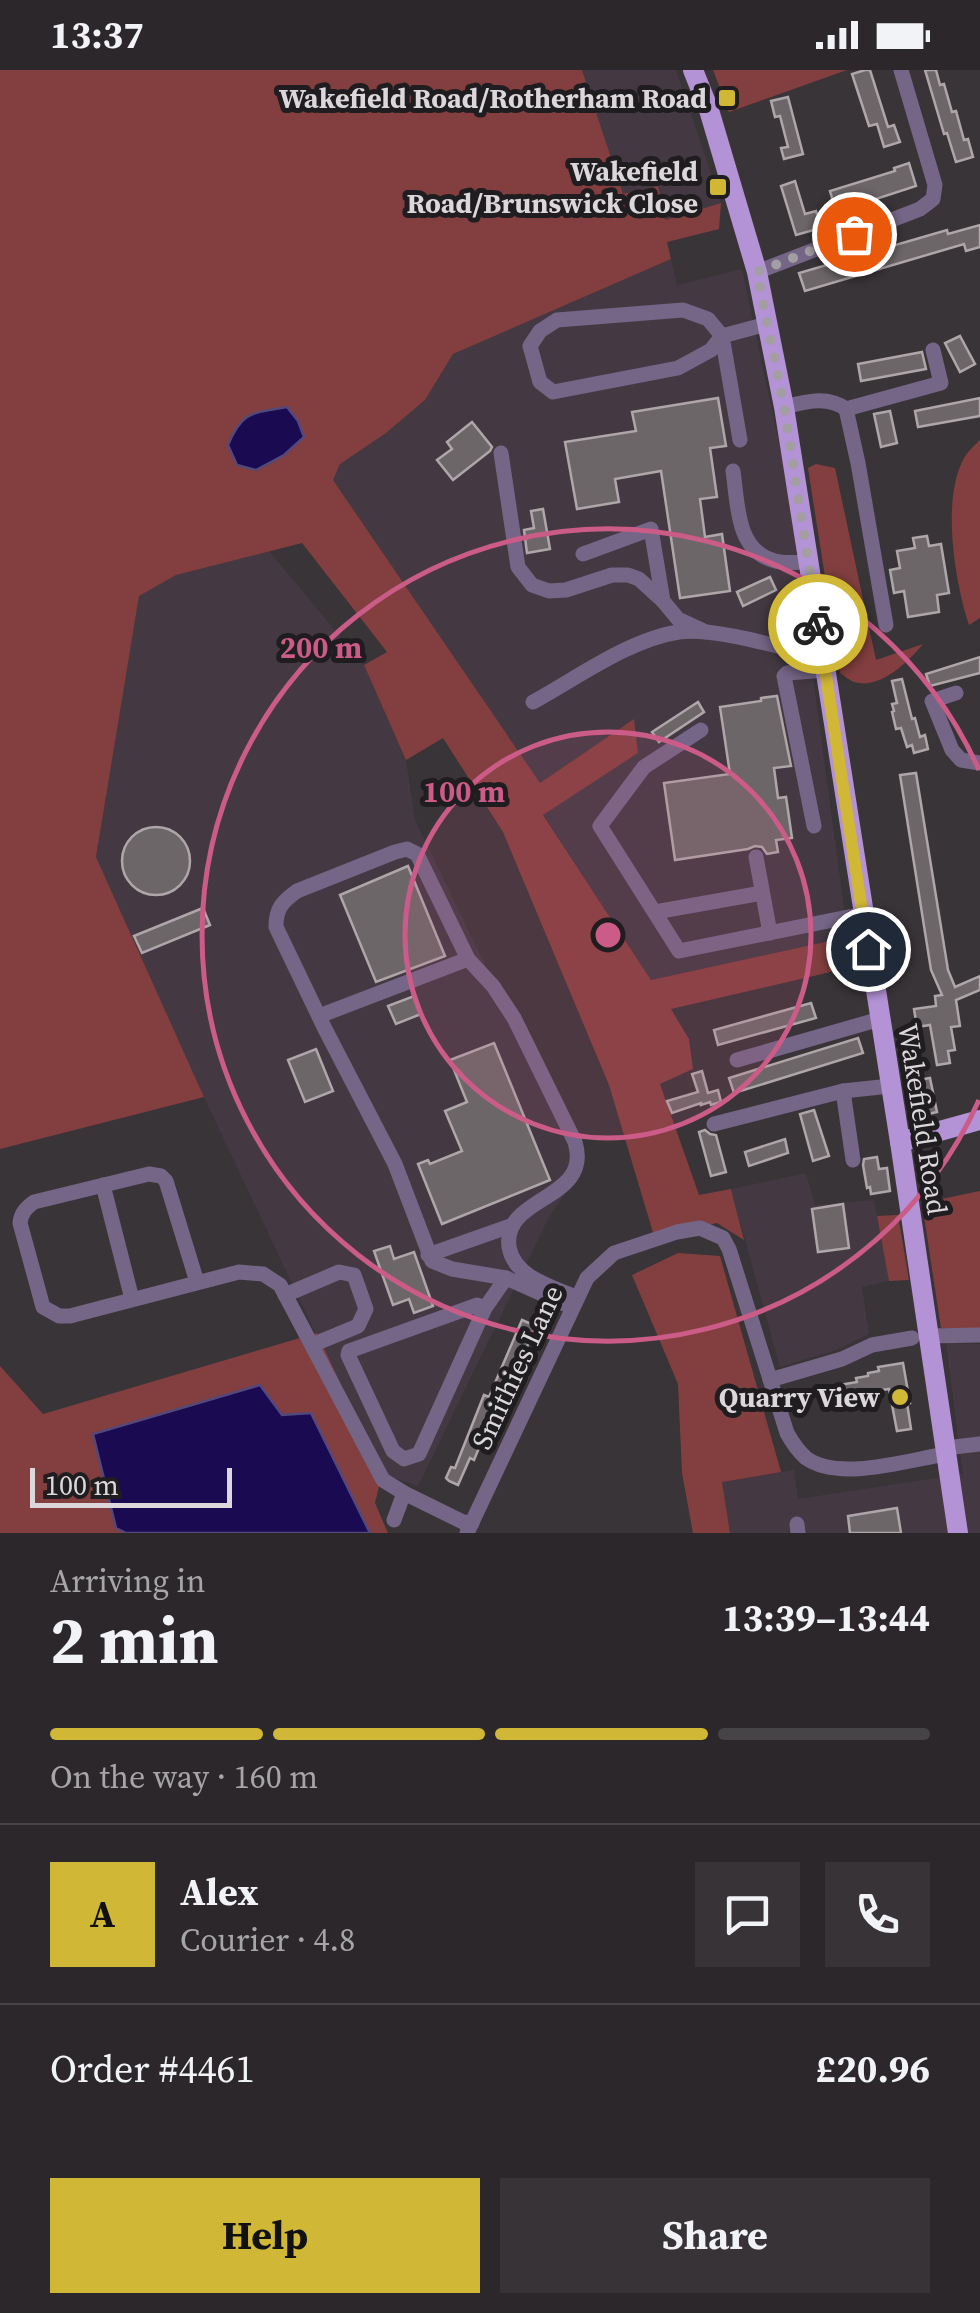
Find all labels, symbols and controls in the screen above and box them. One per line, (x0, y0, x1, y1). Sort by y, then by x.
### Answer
text: 13:37 (50, 9, 144, 61)
place label: Wakefield Road/Rotherham Road (279, 79, 707, 117)
marker: Wakefield Road/Rotherham Road (716, 87, 738, 109)
place label: Wakefield Road/Brunswick Close (406, 152, 698, 222)
marker: Wakefield Road/Brunswick Close (707, 176, 729, 198)
pin (812, 192, 897, 277)
icon: bag (827, 207, 882, 262)
courier (768, 574, 868, 674)
icon: bike (791, 597, 846, 652)
text: 200 m (280, 627, 362, 668)
text: 100 m (423, 771, 505, 812)
pin (826, 907, 911, 992)
centre of rings (590, 917, 626, 953)
icon: home (841, 922, 896, 977)
street label: Wakefield Road (889, 1021, 957, 1217)
street label: Smithies Lane (462, 1279, 572, 1455)
place label: Quarry View (719, 1378, 880, 1416)
marker: Quarry View (889, 1386, 911, 1408)
scale bar (30, 1463, 232, 1508)
text: 100 m (45, 1466, 119, 1504)
text: Arriving in (50, 1559, 205, 1603)
text: 13:39–13:44 (722, 1592, 930, 1644)
text: 2 min (50, 1596, 219, 1685)
text: On the way · 160 m (50, 1755, 318, 1799)
button: chat (695, 1862, 800, 1967)
button: phone (825, 1862, 930, 1967)
text: Alex (180, 1866, 258, 1918)
text: A (90, 1888, 115, 1940)
text: Courier · 4.8 (180, 1918, 355, 1962)
text: Order #4461 (50, 2043, 254, 2095)
text: £20.96 (816, 2043, 930, 2095)
button: Help (50, 2178, 480, 2293)
button: Share (500, 2178, 930, 2293)

